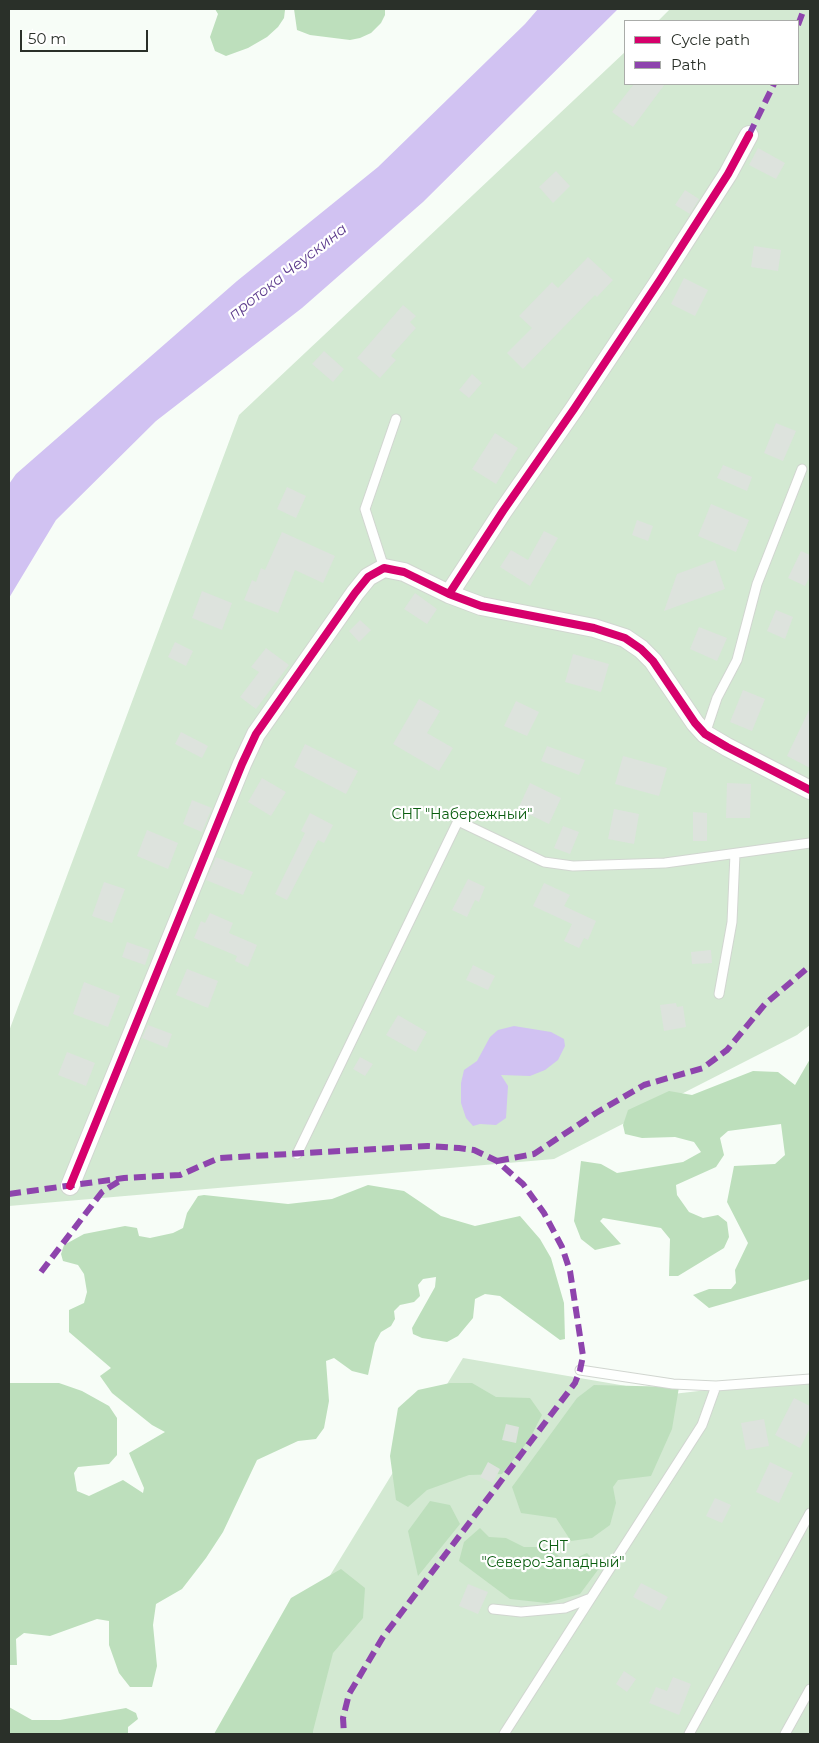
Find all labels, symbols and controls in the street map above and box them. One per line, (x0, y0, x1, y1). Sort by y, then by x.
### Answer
scale bar (22, 20, 150, 52)
legend (624, 20, 799, 85)
text: 50 m (28, 29, 66, 48)
text: Cycle path (671, 30, 750, 49)
text: Path (671, 55, 707, 74)
water label: протока Чеускина (225, 220, 351, 324)
park label: СНТ "Набережный" (391, 807, 533, 823)
park label: СНТ "Северо-Западный" (481, 1539, 625, 1571)

